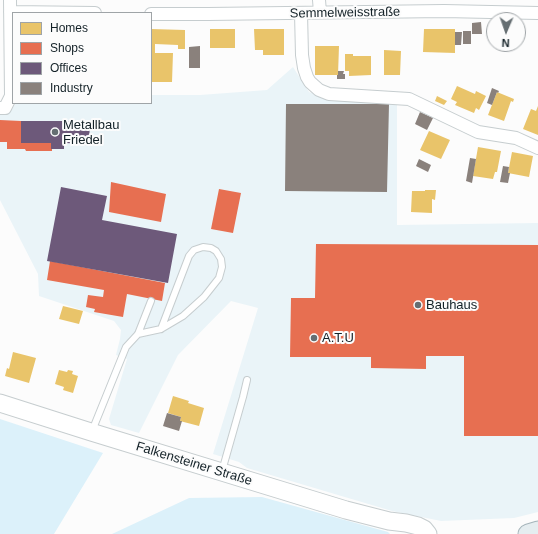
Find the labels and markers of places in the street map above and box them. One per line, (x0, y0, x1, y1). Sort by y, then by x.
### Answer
place label: Metallbau Friedel (63, 117, 119, 148)
marker: Metallbau Friedel (50, 127, 60, 137)
place label: Bauhaus (426, 297, 477, 313)
marker: Bauhaus (413, 300, 423, 310)
place label: A.T.U (322, 330, 354, 346)
marker: A.T.U (309, 333, 319, 343)

